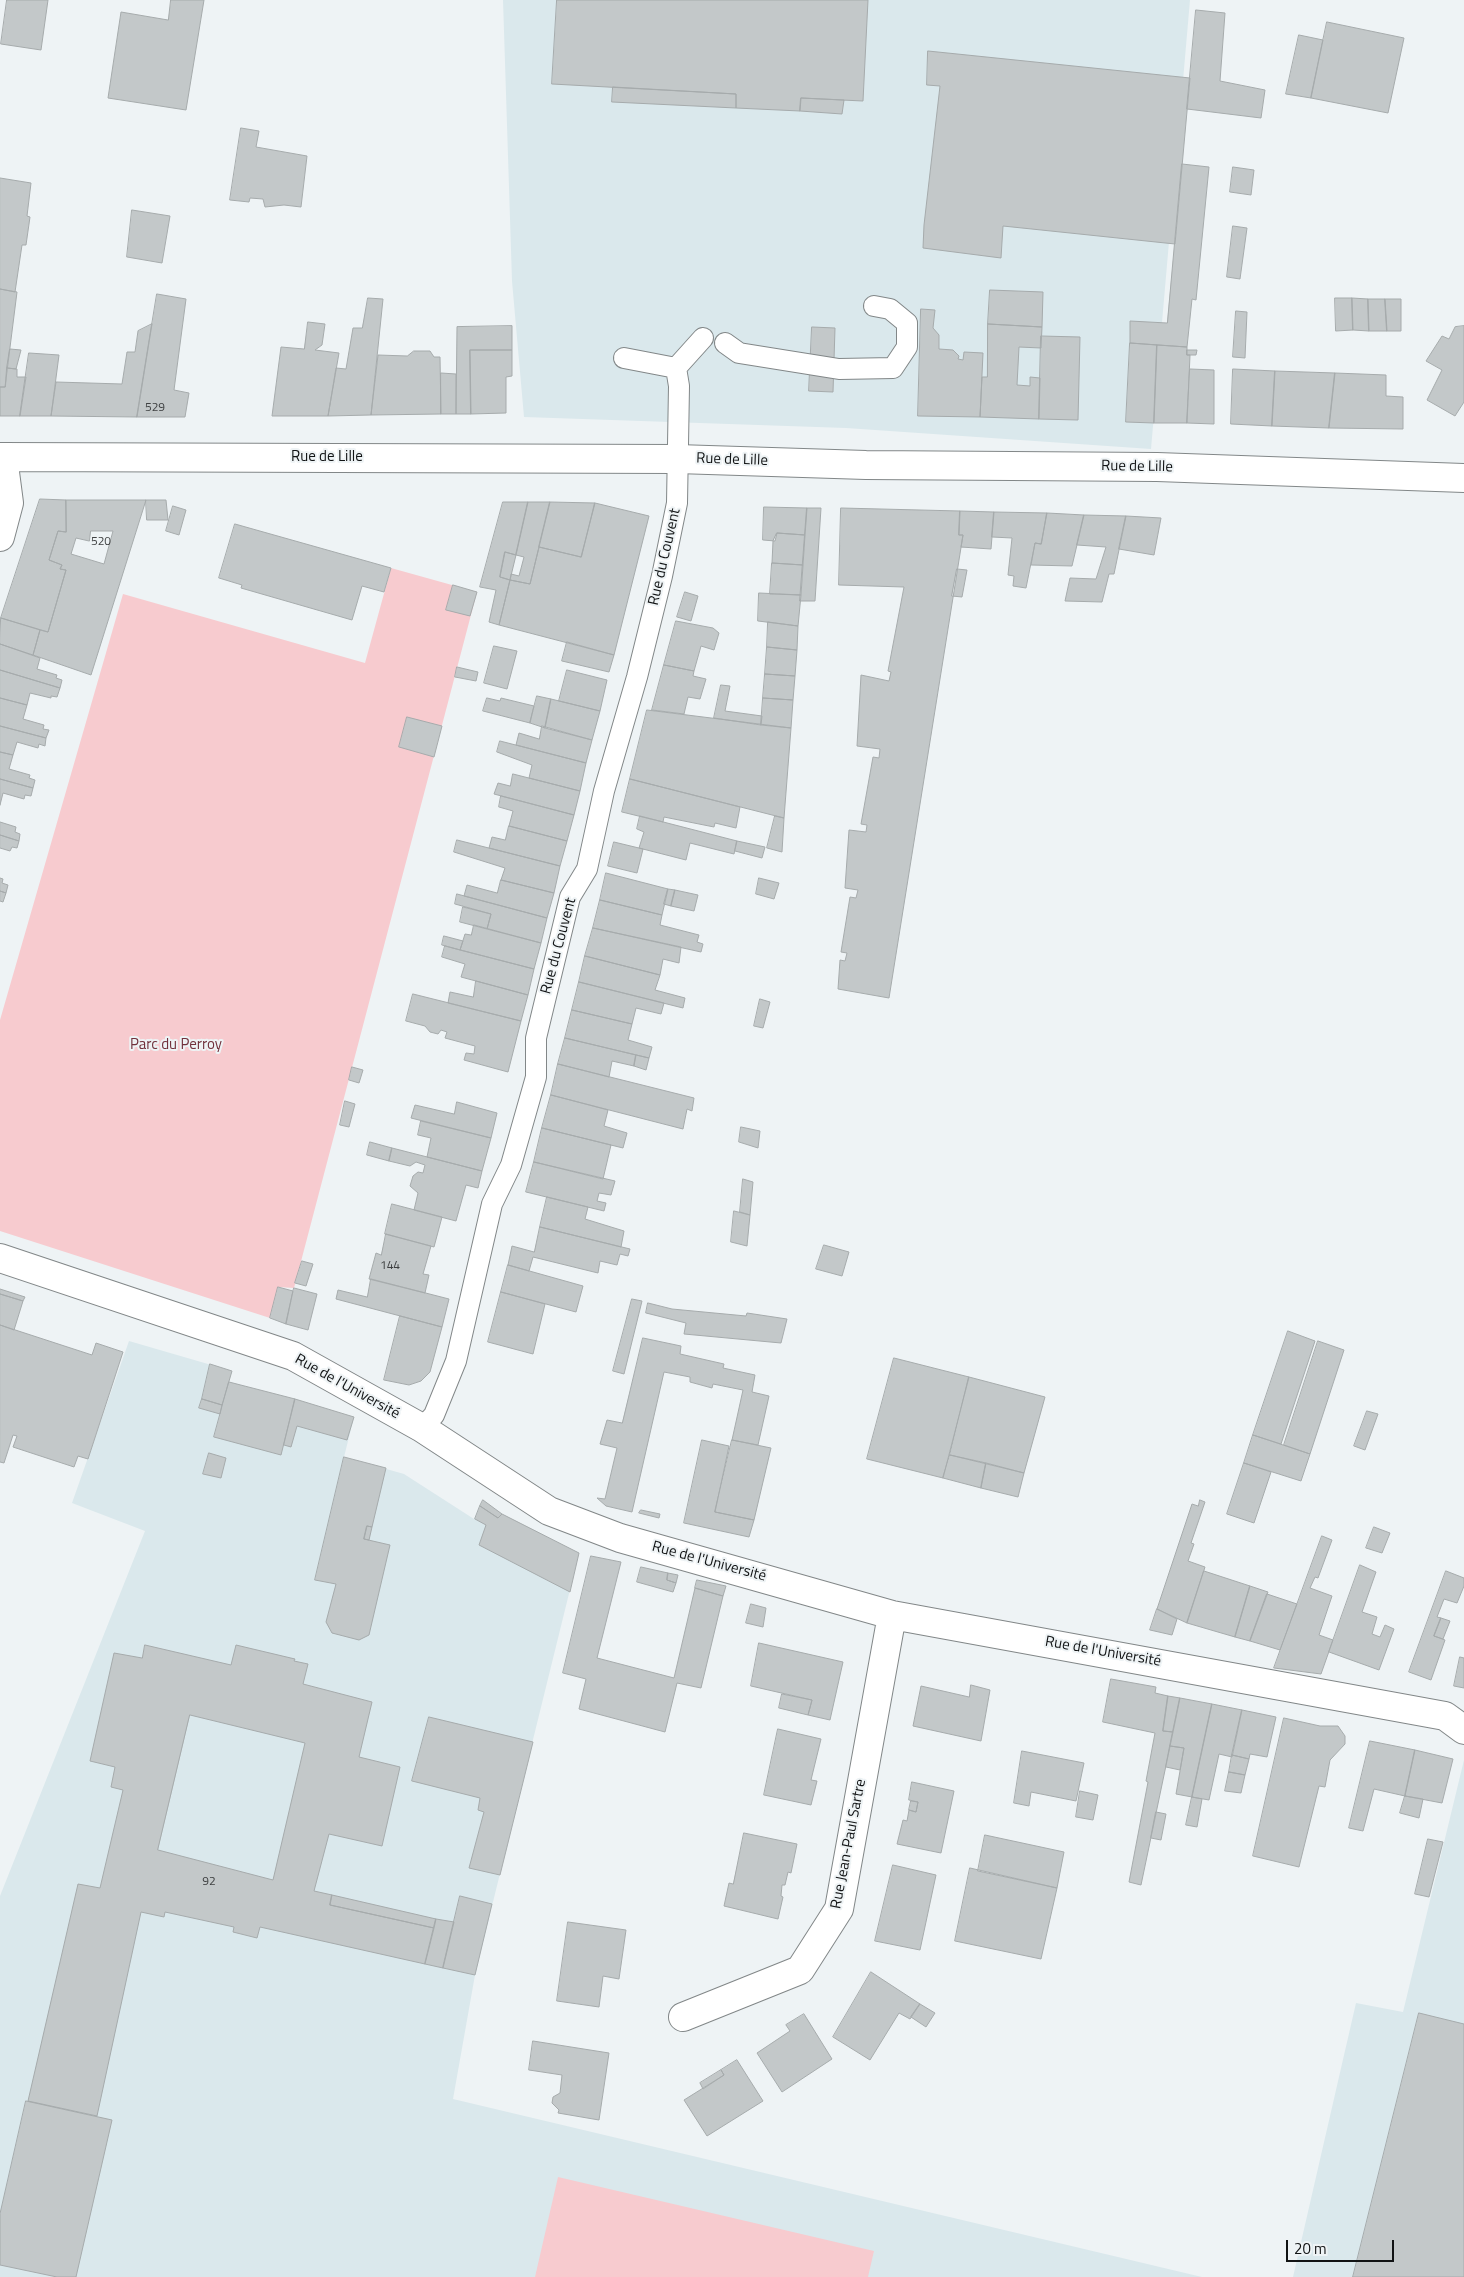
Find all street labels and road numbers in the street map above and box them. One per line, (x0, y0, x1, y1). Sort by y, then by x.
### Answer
street label: Rue de Lille (291, 448, 363, 466)
street label: Rue de Lille (696, 450, 768, 470)
street label: Rue de Lille (1101, 457, 1173, 477)
street label: Rue du Couvent (645, 507, 685, 607)
street label: Rue du Couvent (537, 896, 581, 996)
street label: Rue de l'Université (291, 1351, 403, 1423)
street label: Rue de l'Université (650, 1538, 768, 1586)
street label: Rue de l'Université (1044, 1633, 1162, 1671)
street label: Rue Jean-Paul Sartre (828, 1778, 870, 1910)

